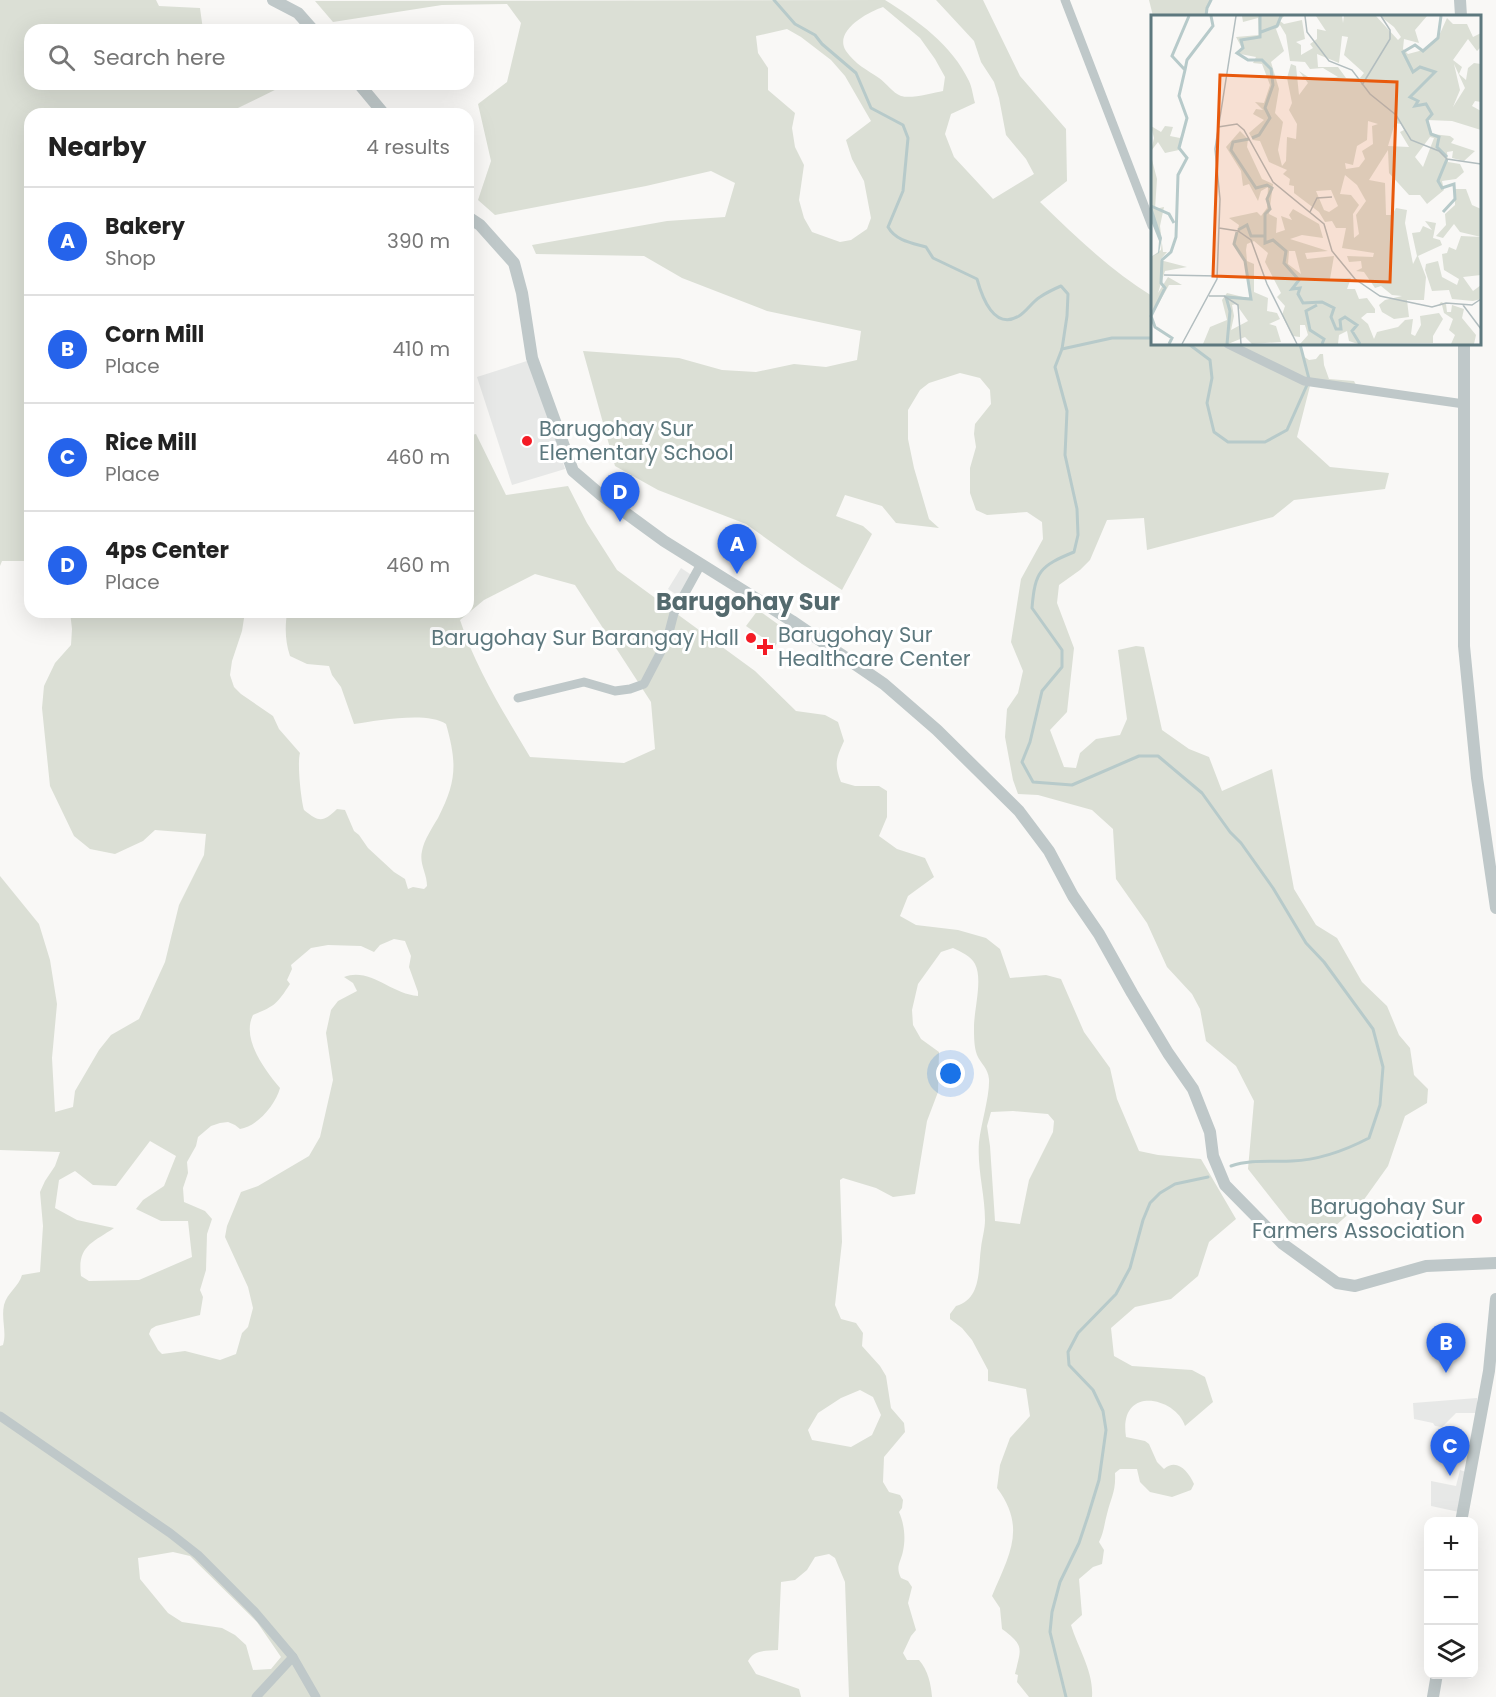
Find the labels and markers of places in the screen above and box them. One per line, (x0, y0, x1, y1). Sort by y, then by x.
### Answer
place label: Barugohay Sur Elementary School (539, 414, 734, 467)
marker: Barugohay Sur Elementary School (520, 434, 534, 448)
pin: D (600, 472, 640, 522)
pin: A (718, 524, 756, 574)
place label: Barugohay Sur Healthcare Center (778, 620, 971, 673)
place label: Barugohay Sur Barangay Hall (431, 623, 739, 652)
marker: Barugohay Sur Barangay Hall (744, 631, 758, 645)
marker: Barugohay Sur Healthcare Center (756, 638, 774, 656)
place label: Barugohay Sur Farmers Association (1252, 1192, 1465, 1245)
marker: Barugohay Sur Farmers Association (1470, 1212, 1484, 1226)
pin: B (1426, 1324, 1466, 1373)
pin: C (1430, 1426, 1470, 1476)

